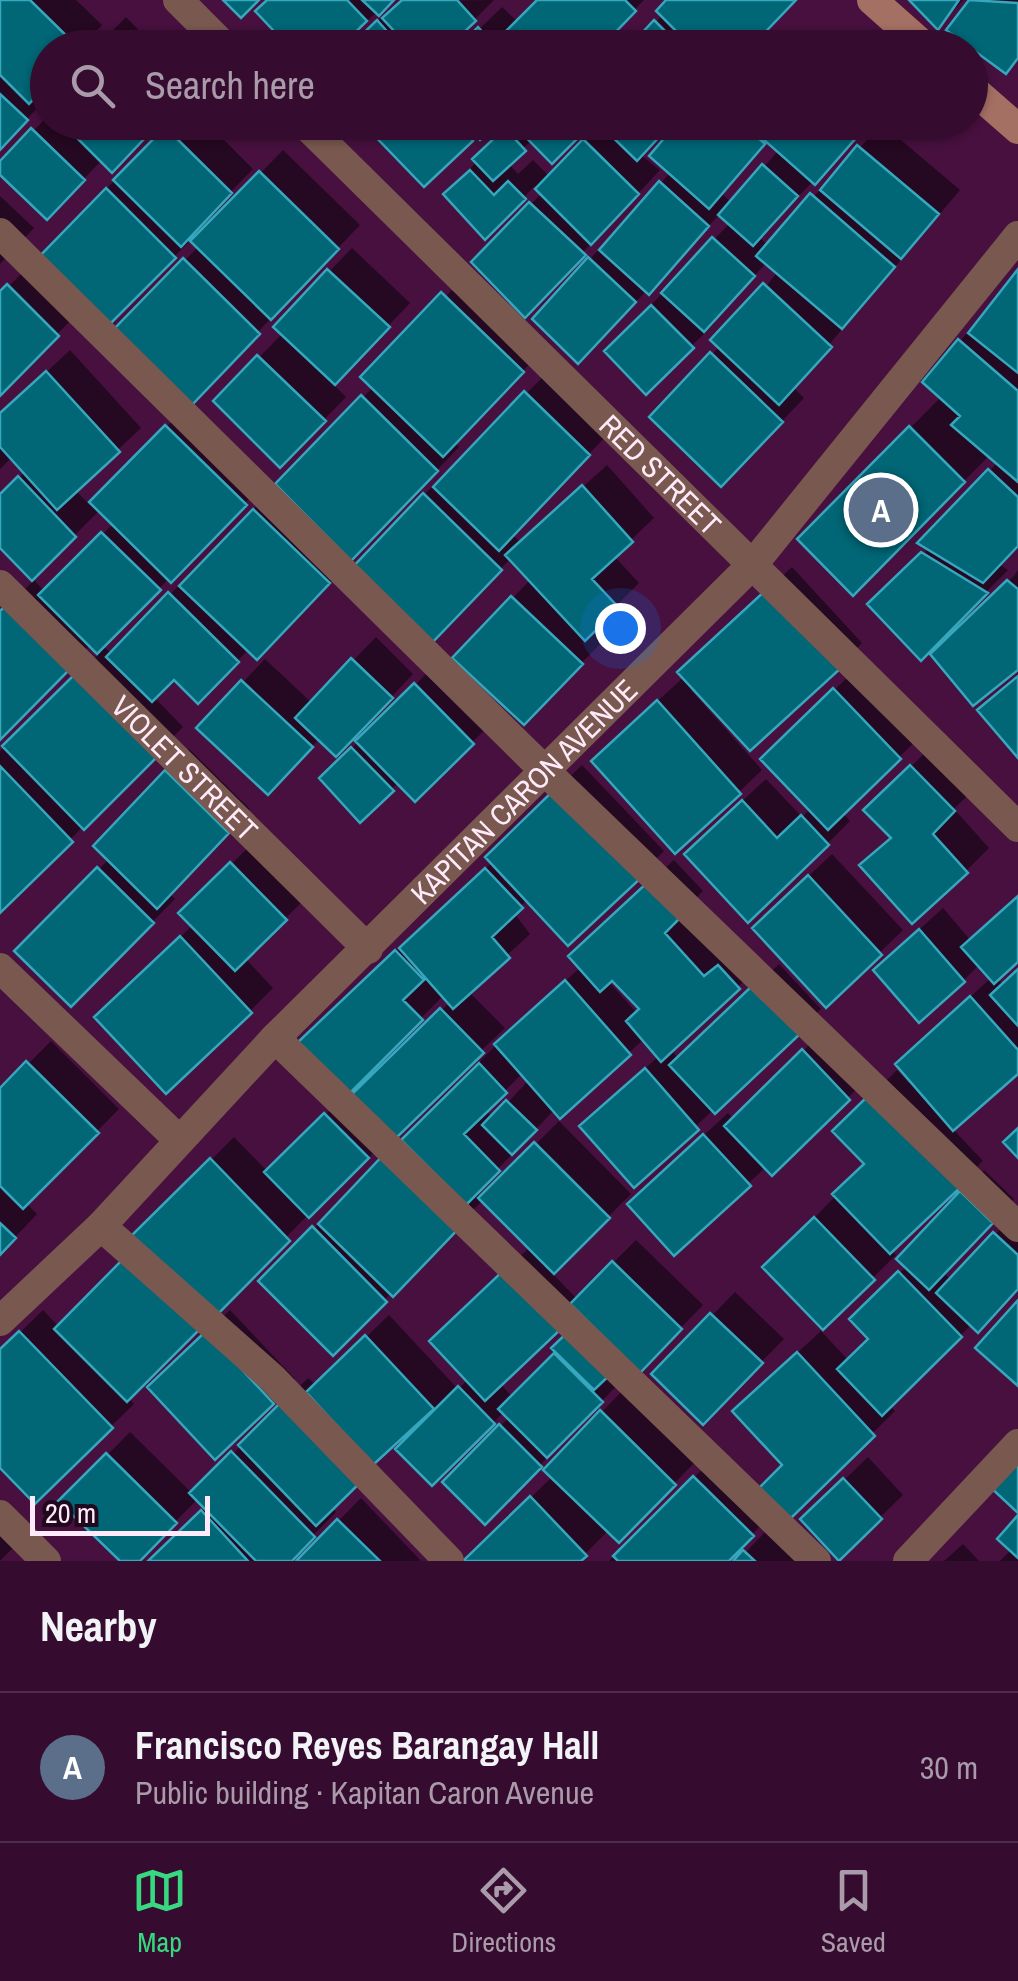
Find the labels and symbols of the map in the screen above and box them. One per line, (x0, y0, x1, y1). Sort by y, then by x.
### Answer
street label: RED STREET (591, 405, 730, 543)
pin: A (848, 472, 914, 548)
your location (595, 603, 646, 654)
street label: KAPITAN CARON AVENUE (402, 670, 646, 913)
street label: VIOLET STREET (103, 686, 267, 849)
scale bar (30, 1491, 210, 1536)

